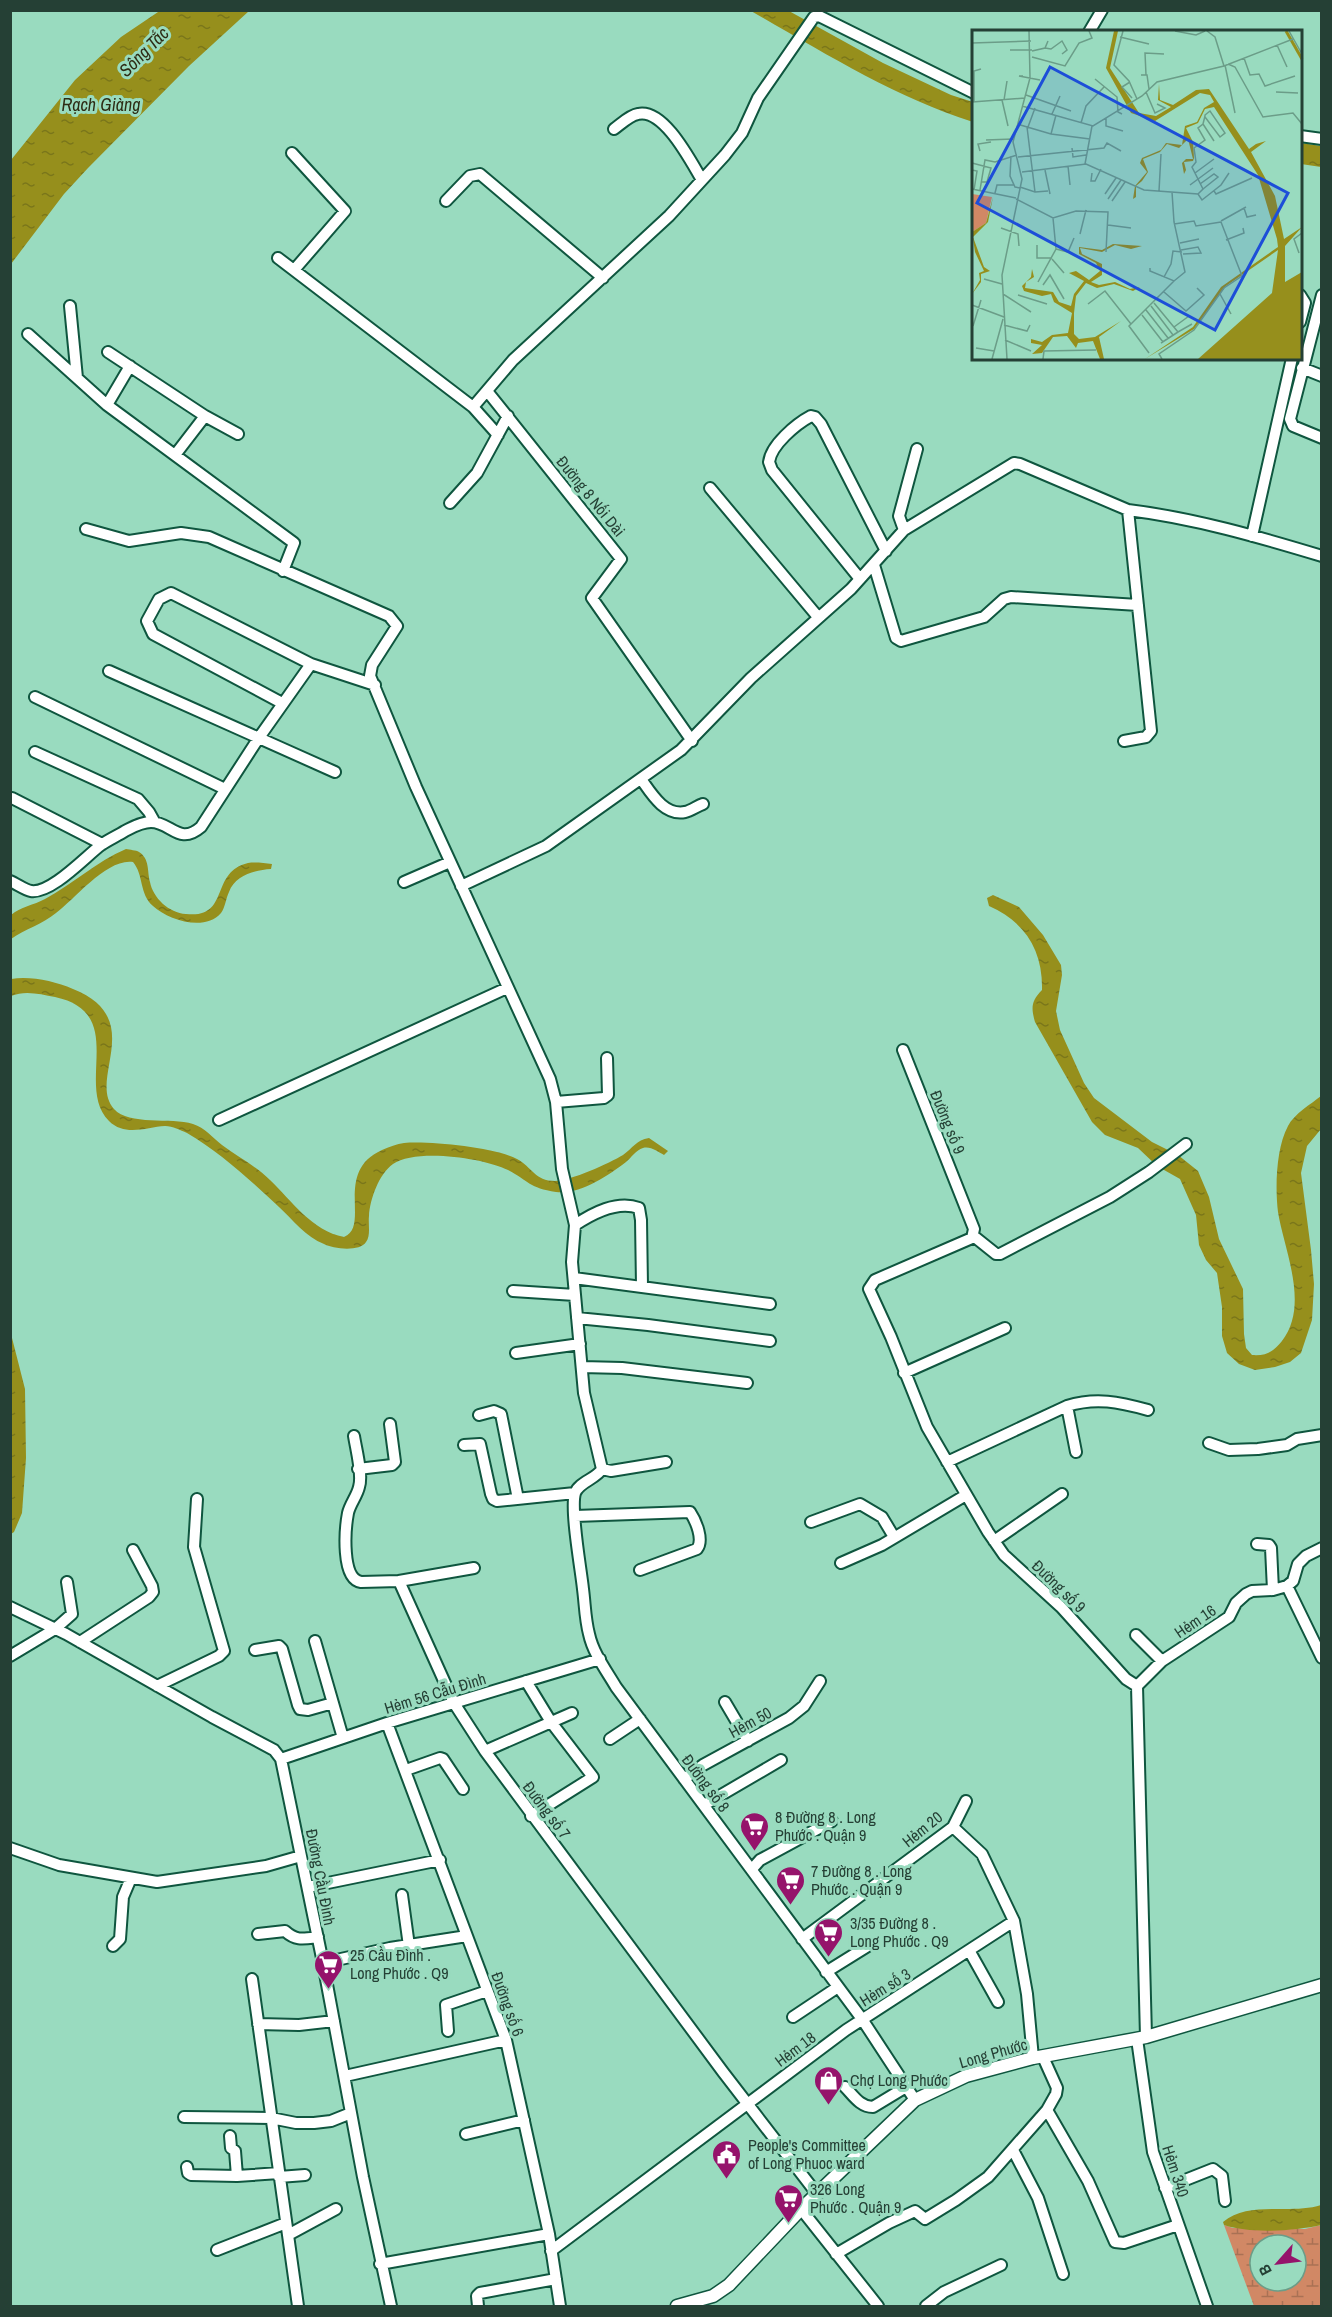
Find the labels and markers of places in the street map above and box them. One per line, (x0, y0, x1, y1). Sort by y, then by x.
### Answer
place label: 8 Đường 8 . Long Phước . Quận 9 (775, 1806, 876, 1846)
supermarket icon: 8 Đường 8 . Long Phước . Quận 9 (738, 1810, 770, 1852)
place label: 7 Đường 8 . Long Phước . Quận 9 (811, 1860, 912, 1900)
supermarket icon: 7 Đường 8 . Long Phước . Quận 9 (774, 1864, 806, 1906)
place label: 3/35 Đường 8 . Long Phước . Q9 (850, 1912, 948, 1952)
supermarket icon: 3/35 Đường 8 . Long Phước . Q9 (813, 1916, 845, 1958)
place label: 25 Cầu Đình . Long Phước . Q9 (350, 1944, 448, 1984)
supermarket icon: 25 Cầu Đình . Long Phước . Q9 (313, 1948, 345, 1990)
shop icon: Chợ Long Phước (813, 2064, 845, 2106)
place label: Chợ Long Phước (850, 2069, 948, 2091)
place label: People's Committee of Long Phuoc ward (748, 2134, 866, 2174)
public building icon: People's Committee of Long Phuoc ward (711, 2138, 743, 2180)
place label: 326 Long Phước . Quận 9 (810, 2178, 901, 2218)
supermarket icon: 326 Long Phước . Quận 9 (773, 2182, 805, 2224)

